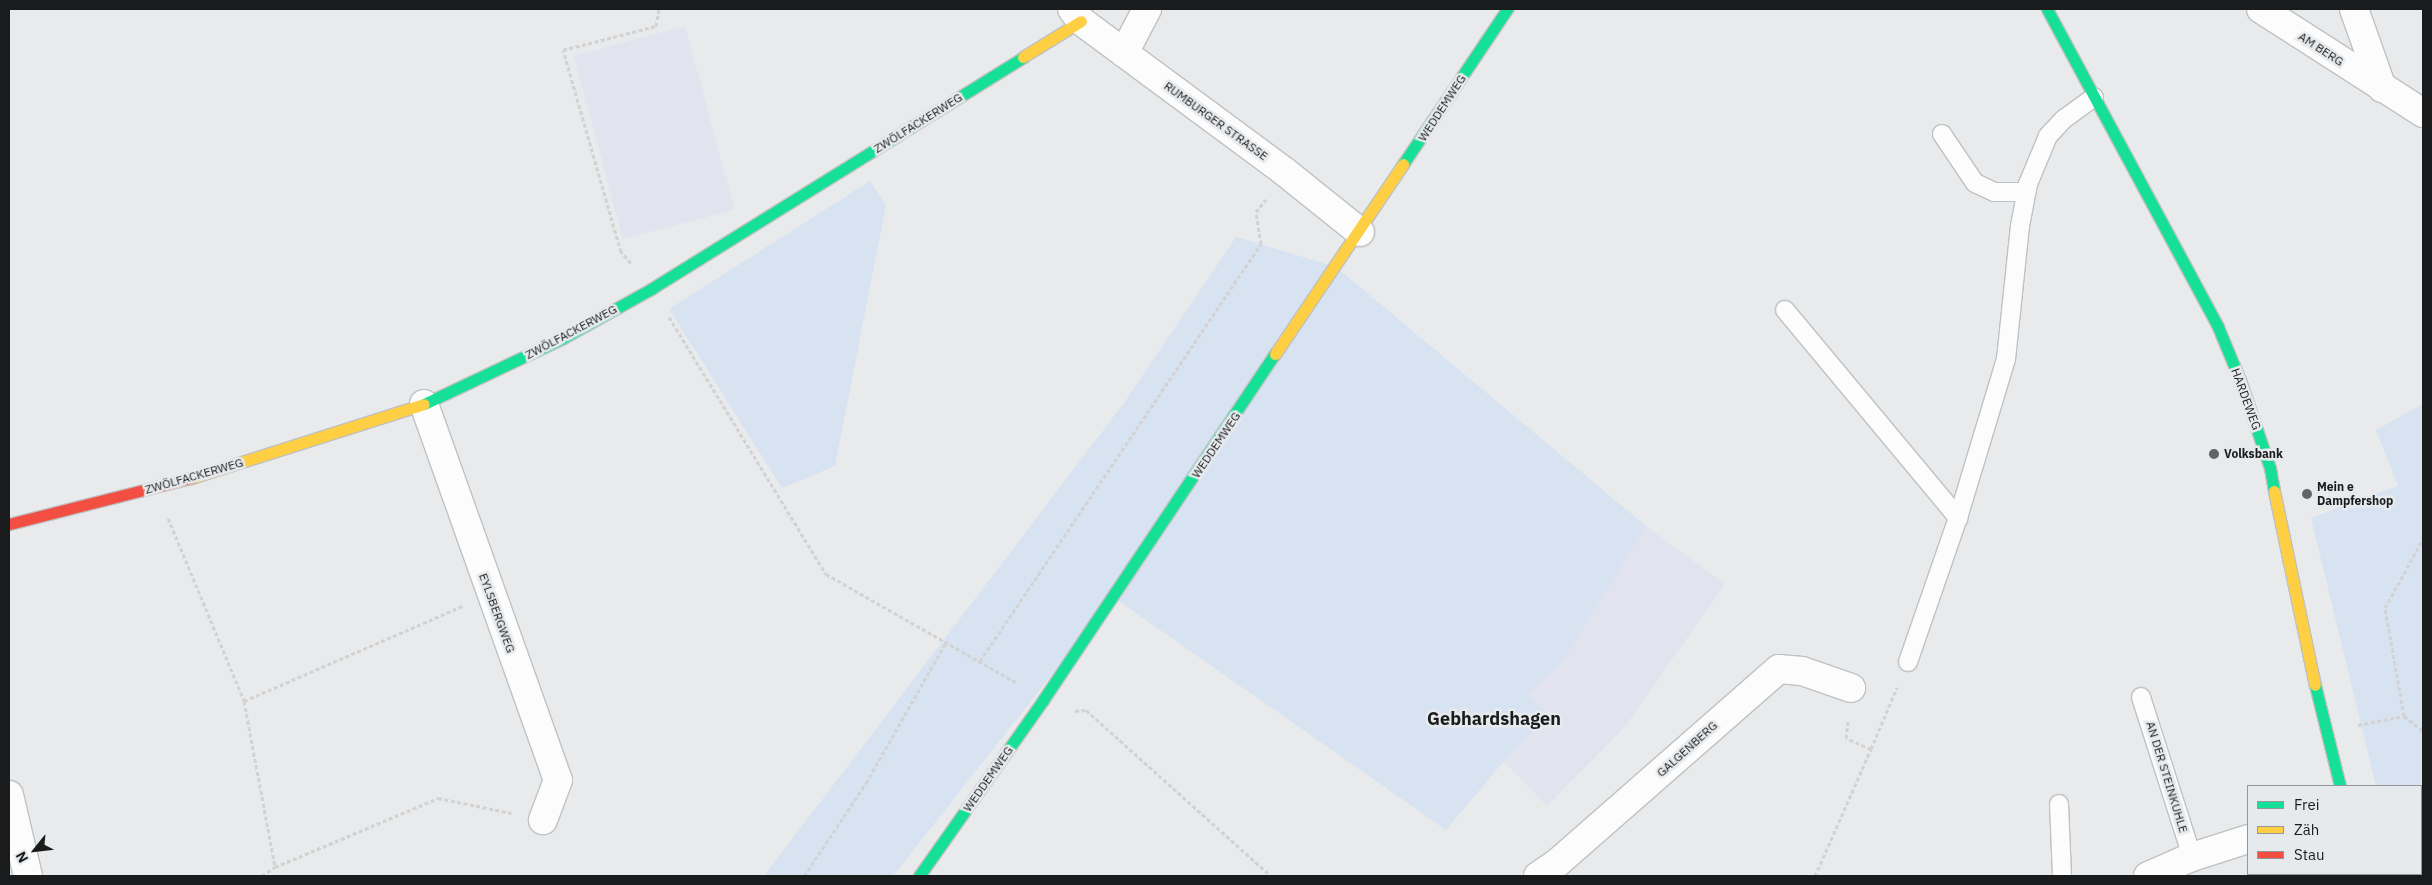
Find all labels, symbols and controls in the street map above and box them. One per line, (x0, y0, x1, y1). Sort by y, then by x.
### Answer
street label: AM BERG (2296, 29, 2346, 69)
street label: WEDDEMWEG (1415, 72, 1469, 144)
street label: RUMBURGER STRASSE (1161, 79, 1271, 163)
street label: ZWÖLFACKERWEG (871, 90, 965, 156)
street label: ZWÖLFACKERWEG (523, 302, 619, 362)
street label: HARDEWEG (2228, 366, 2264, 432)
street label: WEDDEMWEG (1189, 409, 1243, 481)
place label: Volksbank (2224, 447, 2283, 461)
marker: Volksbank (2208, 448, 2220, 460)
street label: ZWÖLFACKERWEG (143, 455, 245, 497)
place label: Mein e Dampfershop (2317, 480, 2393, 508)
marker: Mein e Dampfershop (2301, 488, 2313, 500)
street label: EYLSBERGWEG (476, 571, 518, 655)
district label: Gebhardshagen (1427, 708, 1561, 730)
street label: GALGENBERG (1654, 718, 1720, 780)
street label: AN DER STEINKUHLE (2143, 720, 2191, 834)
street label: WEDDEMWEG (960, 744, 1016, 814)
legend (2247, 785, 2422, 875)
text: Frei (2294, 795, 2320, 814)
text: Zäh (2294, 820, 2319, 839)
north arrow (10, 825, 60, 875)
text: Stau (2294, 845, 2325, 864)
text: N (12, 848, 32, 866)

